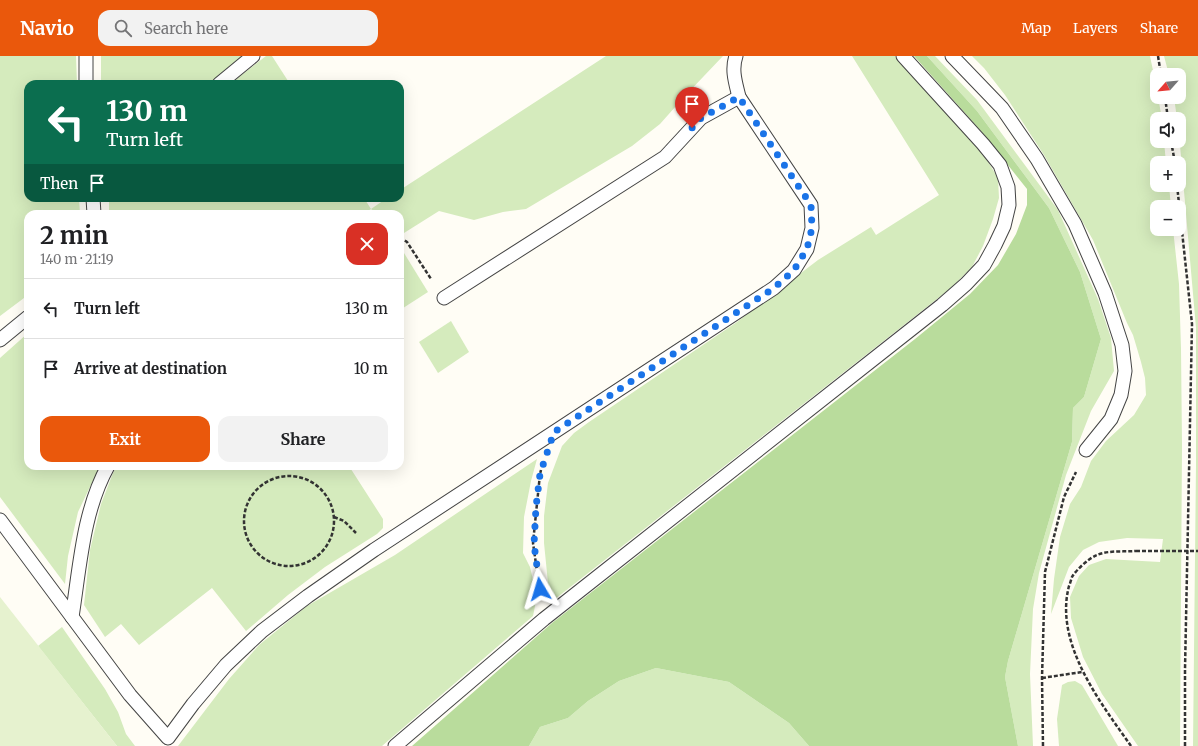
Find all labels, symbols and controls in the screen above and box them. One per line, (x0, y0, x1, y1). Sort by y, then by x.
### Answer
search box (98, 10, 378, 46)
text: Navio (20, 16, 74, 40)
icon: search (112, 17, 134, 39)
text: Search here (144, 19, 228, 38)
text: Map (1021, 19, 1051, 37)
text: Layers (1073, 19, 1118, 37)
text: Share (1140, 19, 1178, 37)
north arrow (1150, 68, 1186, 104)
map controls (1150, 68, 1186, 236)
pin (675, 87, 709, 128)
text: 130 m (106, 93, 188, 129)
icon: arrive (681, 93, 703, 115)
icon: left (40, 96, 92, 148)
button: sound (1150, 112, 1186, 148)
text: Turn left (106, 128, 183, 151)
button: + (1150, 156, 1186, 192)
icon: arrive (86, 172, 108, 194)
text: Then (40, 174, 78, 193)
button: − (1150, 200, 1186, 236)
text: 2 min (40, 220, 108, 251)
button: close (346, 223, 388, 265)
text: 140 m · 21:19 (40, 251, 114, 268)
icon: left (40, 298, 62, 320)
text: Turn left (74, 299, 140, 318)
text: 130 m (345, 299, 388, 318)
icon: arrive (40, 358, 62, 380)
text: Arrive at destination (74, 359, 227, 378)
text: 10 m (354, 359, 388, 378)
button: Exit (40, 416, 210, 462)
button: Share (218, 416, 388, 462)
position arrow (519, 568, 561, 610)

